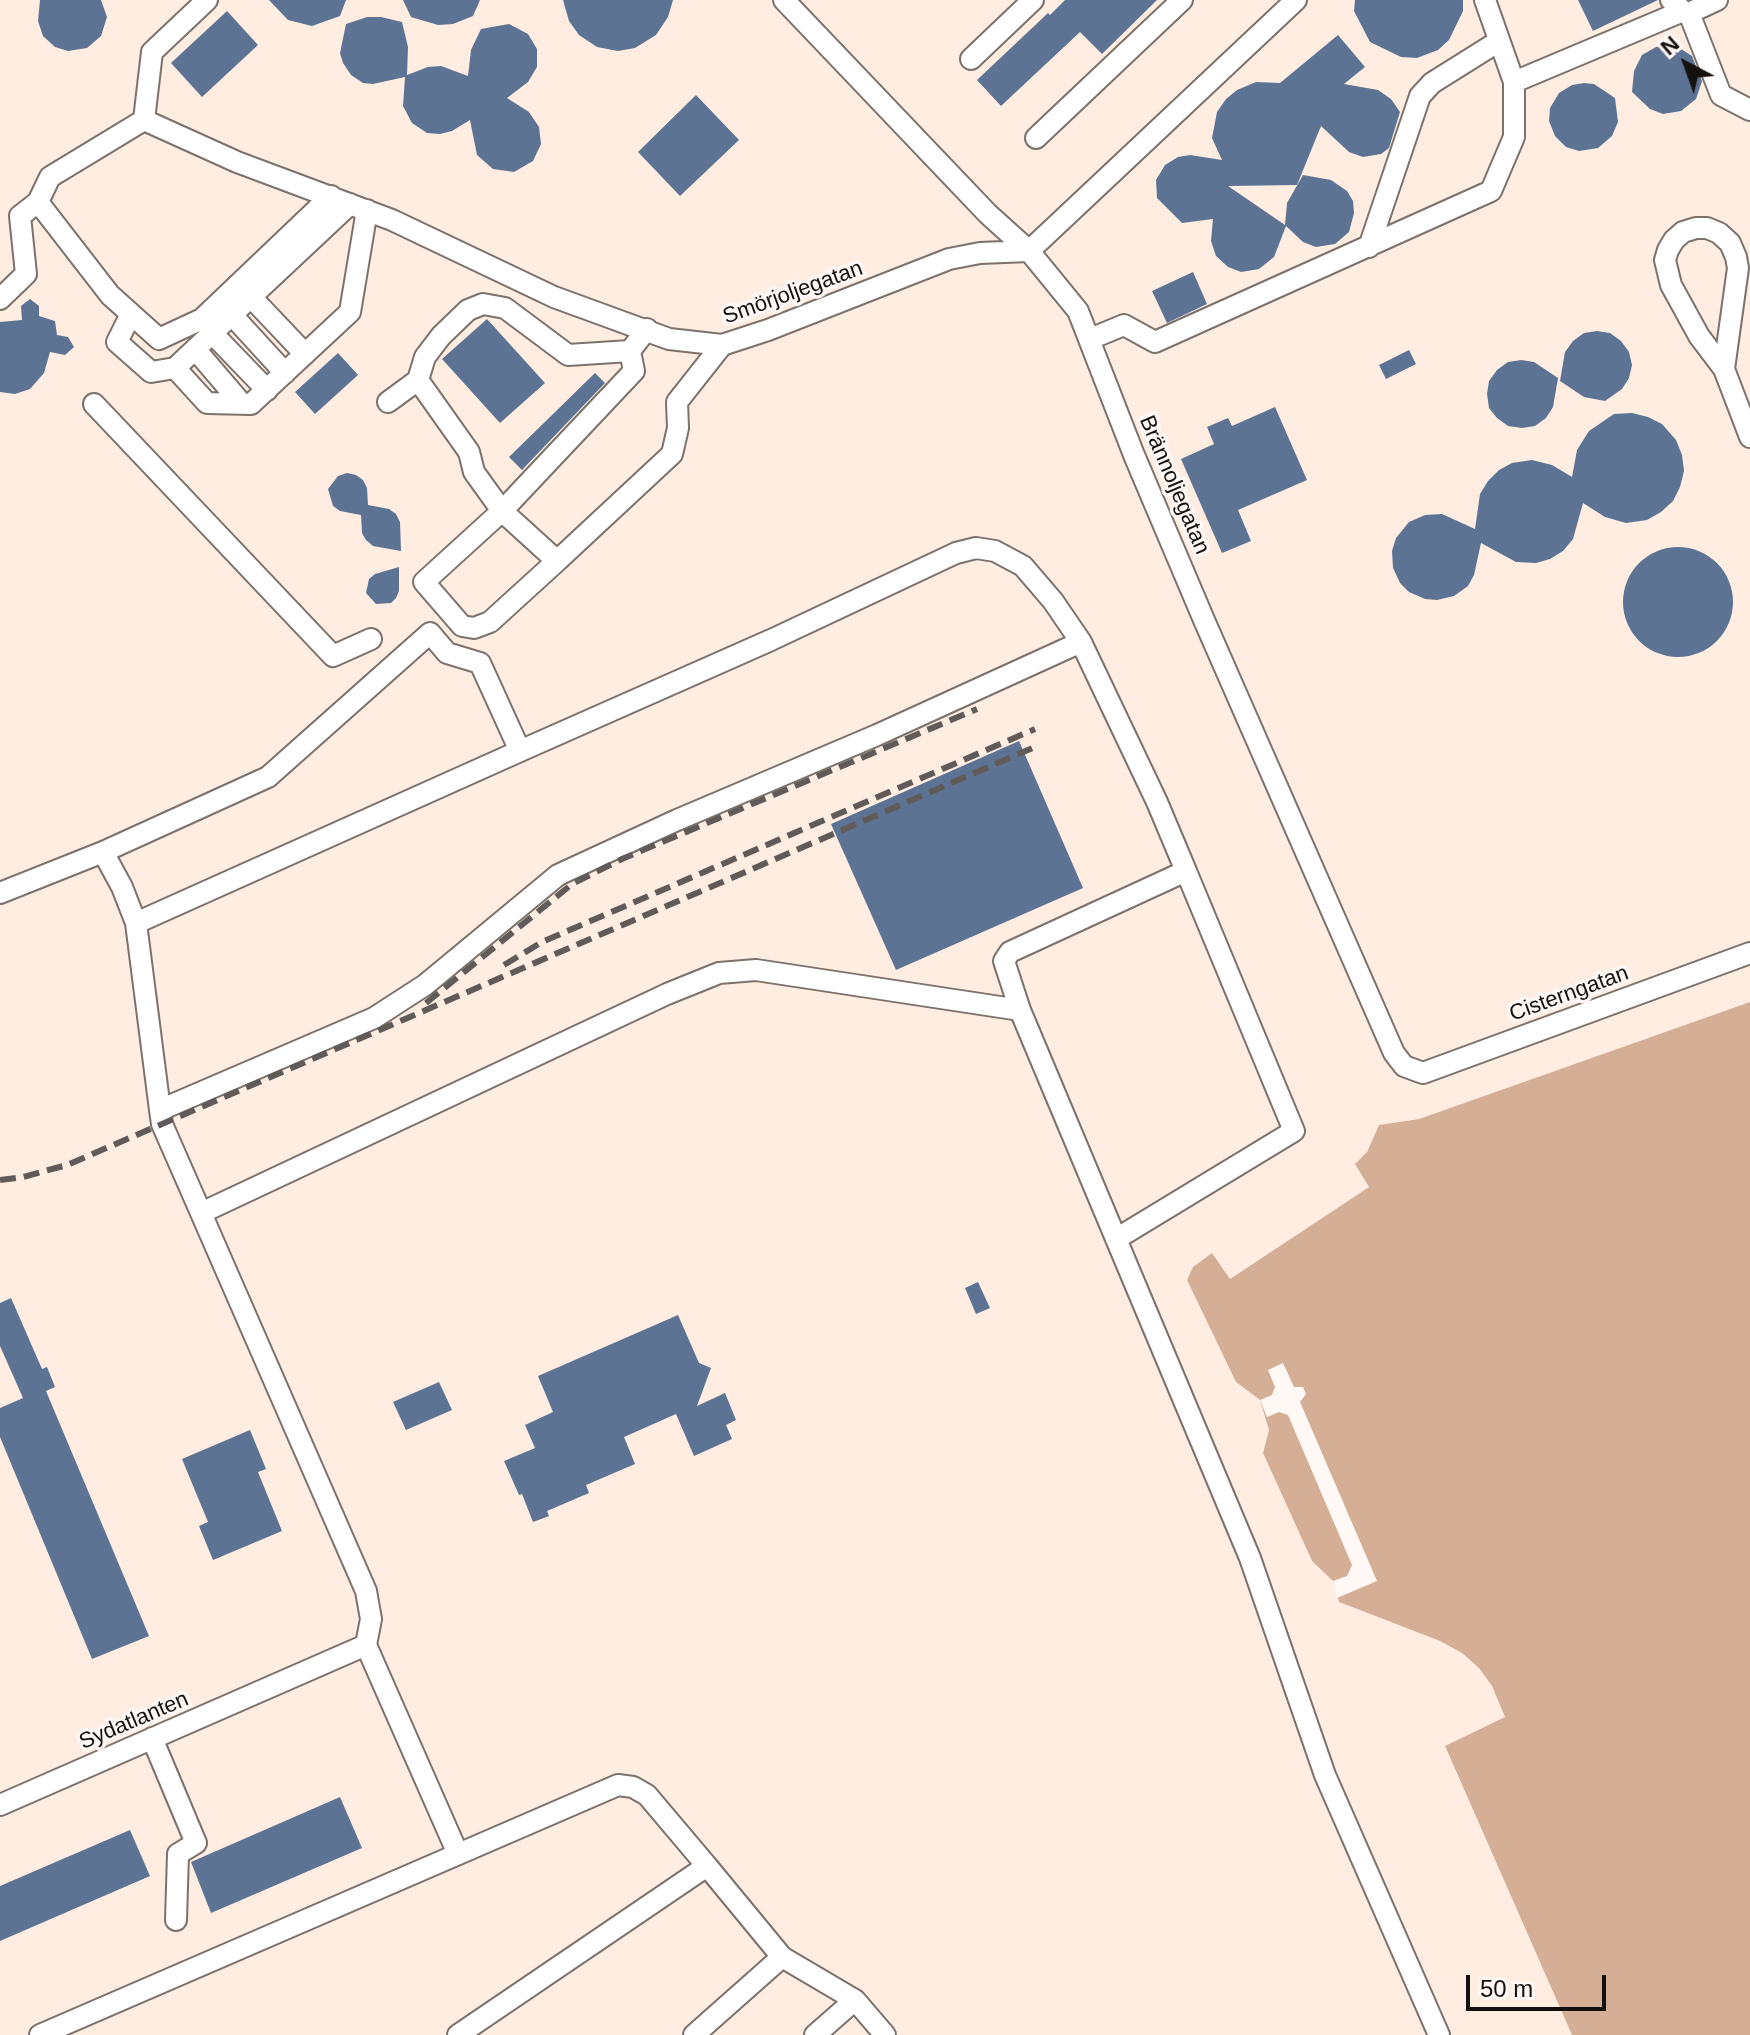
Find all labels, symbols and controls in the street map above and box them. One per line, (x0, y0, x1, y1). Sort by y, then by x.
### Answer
north arrow (1646, 24, 1726, 104)
text: N (1656, 31, 1684, 60)
street label: Smörjoljegatan (720, 256, 866, 330)
street label: Brännoljegatan (1133, 412, 1215, 558)
street label: Cisterngatan (1506, 960, 1632, 1028)
street label: Sydatlanten (75, 1686, 193, 1756)
scale bar (1470, 1959, 1610, 2009)
text: 50 m (1480, 1975, 1533, 2002)

